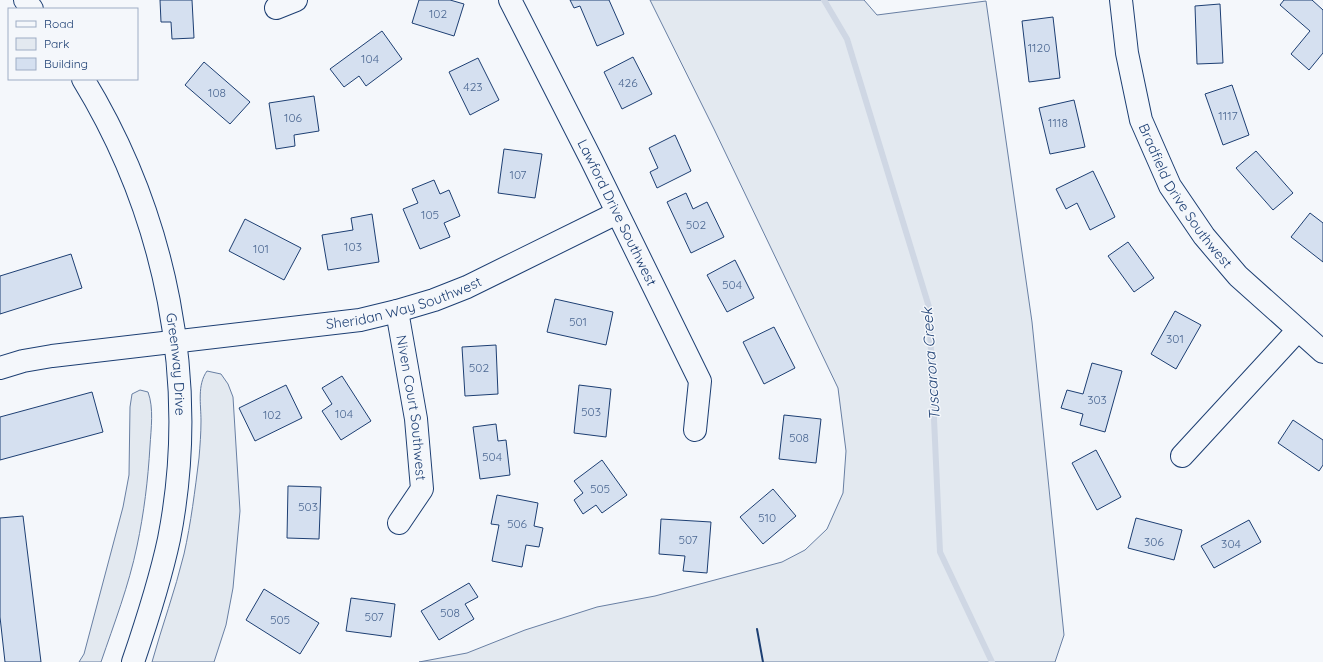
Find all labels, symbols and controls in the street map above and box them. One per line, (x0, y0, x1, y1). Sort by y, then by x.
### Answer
house number: 102 (429, 6, 447, 21)
legend (8, 8, 138, 80)
text: Road (44, 16, 74, 31)
text: Park (44, 36, 69, 51)
house number: 1120 (1028, 40, 1050, 55)
house number: 104 (361, 51, 379, 66)
text: Building (44, 56, 88, 71)
house number: 426 (618, 75, 638, 90)
house number: 423 (463, 79, 483, 94)
house number: 108 (208, 85, 226, 100)
house number: 1117 (1218, 108, 1238, 123)
house number: 106 (284, 110, 303, 125)
house number: 1118 (1048, 115, 1068, 130)
street label: Bradfield Drive Southwest (1135, 121, 1236, 272)
street label: Lawford Drive Southwest (573, 136, 661, 289)
house number: 107 (509, 167, 527, 182)
house number: 105 (421, 207, 439, 222)
house number: 502 (686, 217, 707, 232)
house number: 103 (344, 239, 362, 254)
house number: 101 (253, 241, 269, 256)
street label: Sheridan Way Southwest (325, 272, 485, 333)
house number: 504 (722, 277, 742, 292)
water label: Tuscarora Creek (917, 305, 944, 421)
street label: Greenway Drive (162, 311, 189, 416)
house number: 501 (569, 314, 587, 329)
house number: 301 (1166, 331, 1184, 346)
street label: Niven Court Southwest (392, 334, 430, 482)
house number: 502 (469, 360, 490, 375)
house number: 303 (1087, 392, 1107, 407)
house number: 503 (581, 404, 601, 419)
house number: 104 (335, 406, 353, 421)
house number: 102 (263, 407, 281, 422)
house number: 508 (789, 430, 809, 445)
house number: 504 (482, 449, 502, 464)
house number: 505 (590, 481, 610, 496)
house number: 503 (298, 499, 318, 514)
house number: 510 (758, 510, 776, 525)
house number: 506 (507, 516, 528, 531)
house number: 507 (678, 532, 698, 547)
house number: 306 (1144, 534, 1164, 549)
house number: 304 (1221, 536, 1241, 551)
house number: 508 (440, 605, 460, 620)
house number: 507 (364, 609, 384, 624)
house number: 505 (270, 612, 290, 627)

